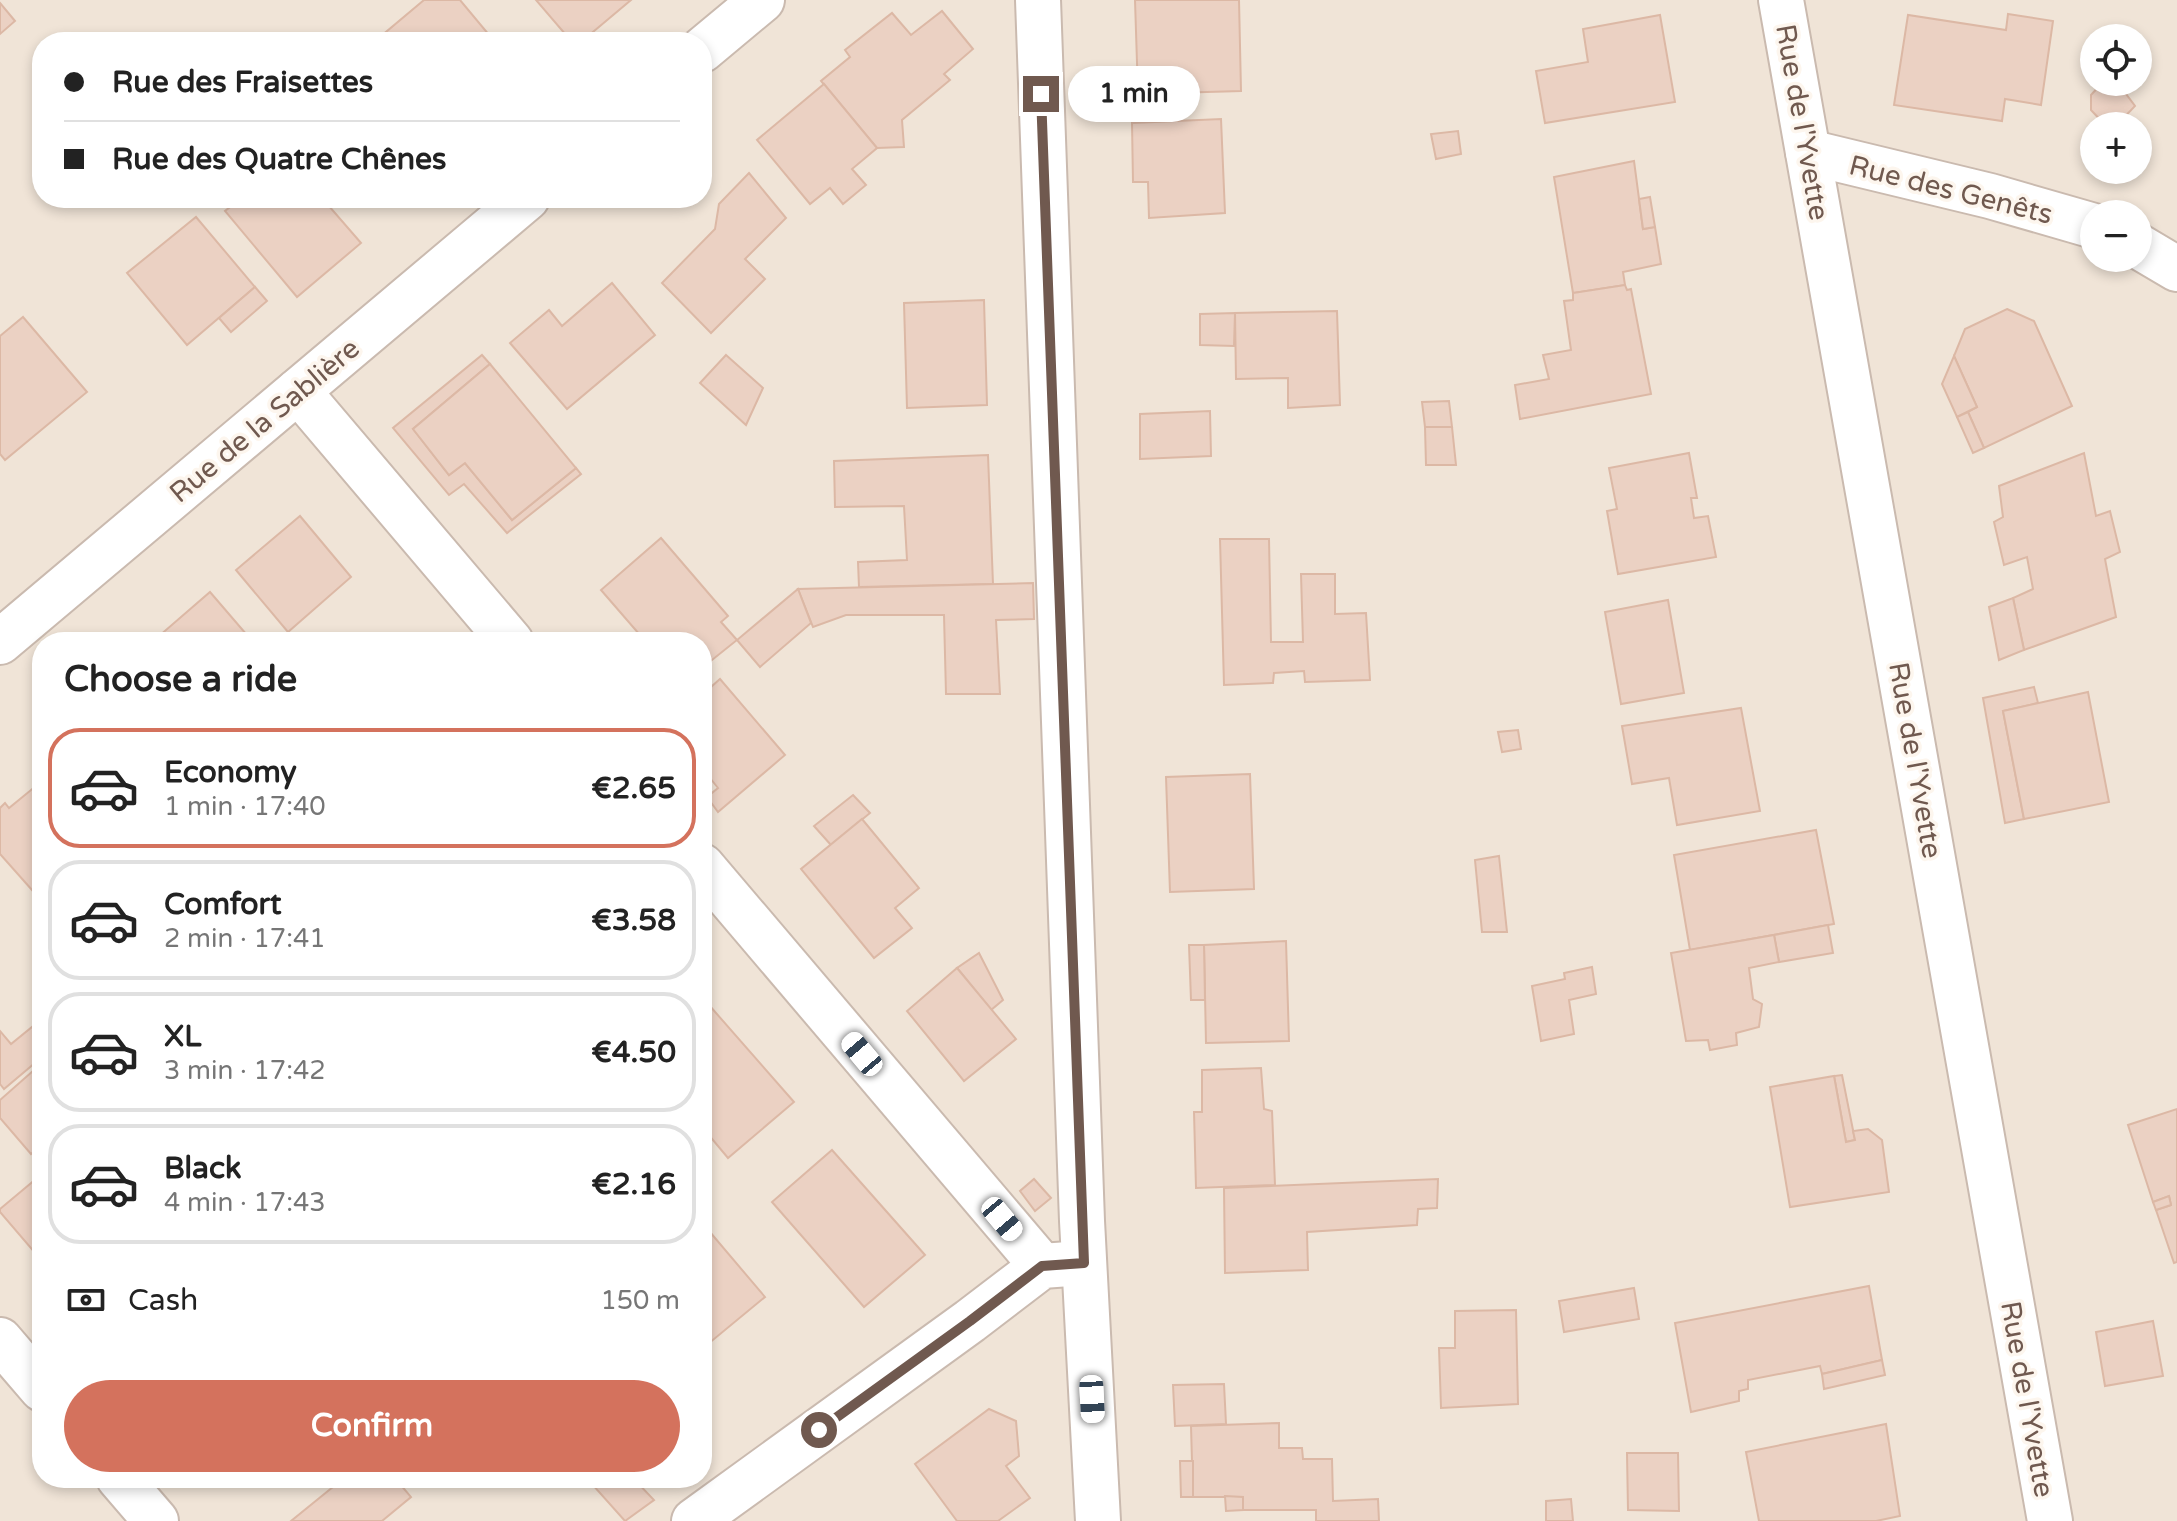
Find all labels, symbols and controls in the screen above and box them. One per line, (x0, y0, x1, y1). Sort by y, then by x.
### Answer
street label: Rue de l'Yvette (1768, 21, 1836, 223)
map controls (2080, 24, 2152, 272)
button: locate (2080, 24, 2152, 96)
text: Rue des Fraisettes (112, 64, 373, 101)
callout: 1 min (1069, 66, 1201, 122)
route end (1023, 76, 1059, 112)
text: 1 min (1099, 78, 1169, 109)
button: + (2080, 112, 2152, 184)
text: Rue des Quatre Chênes (112, 141, 446, 178)
street label: Rue des Genêts (1846, 148, 2056, 232)
button: − (2080, 200, 2152, 272)
street label: Rue de la Sablière (163, 331, 367, 510)
text: Choose a ride (64, 658, 297, 701)
street label: Rue de l'Yvette (1881, 659, 1949, 861)
icon: car (68, 752, 140, 824)
text: Economy (164, 754, 297, 791)
text: €2.65 (591, 770, 676, 807)
text: 1 min · 17:40 (164, 791, 326, 822)
icon: car (68, 884, 140, 956)
text: Comfort (164, 886, 282, 923)
text: €3.58 (591, 902, 676, 939)
text: 2 min · 17:41 (164, 923, 326, 954)
icon: car (68, 1016, 140, 1088)
text: XL (164, 1018, 201, 1055)
car (837, 1028, 887, 1080)
text: €4.50 (591, 1034, 676, 1071)
text: 3 min · 17:42 (164, 1055, 326, 1086)
icon: car (68, 1148, 140, 1220)
text: Black (164, 1150, 241, 1187)
text: €2.16 (591, 1166, 676, 1203)
text: 4 min · 17:43 (164, 1187, 326, 1218)
car (977, 1193, 1027, 1245)
icon: cash (64, 1278, 108, 1322)
text: Cash (128, 1282, 198, 1319)
text: 150 m (600, 1285, 680, 1316)
street label: Rue de l'Yvette (1993, 1298, 2061, 1500)
car (1079, 1374, 1105, 1424)
button: Confirm (64, 1380, 680, 1472)
route start (801, 1412, 837, 1448)

